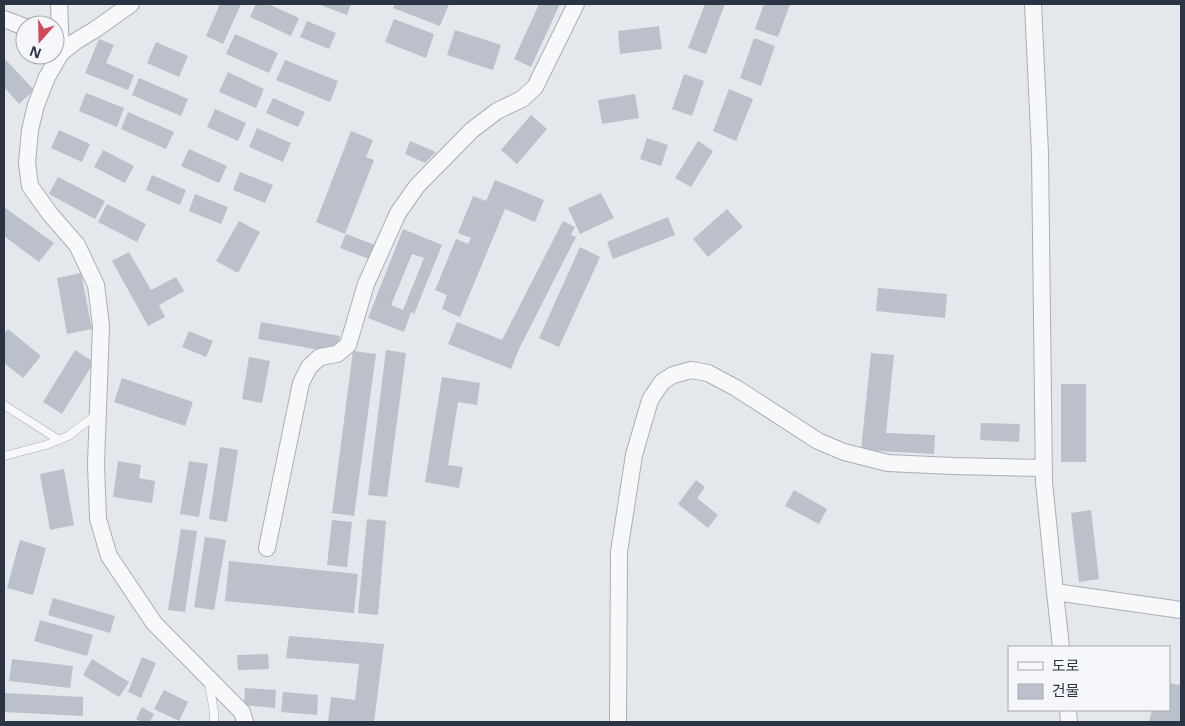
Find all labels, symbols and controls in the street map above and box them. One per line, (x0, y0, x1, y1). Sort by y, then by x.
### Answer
north arrow (15, 15, 65, 65)
text: N (27, 42, 44, 64)
legend (1008, 646, 1170, 711)
text: 도로 (1052, 655, 1080, 675)
text: 건물 (1052, 680, 1080, 700)

